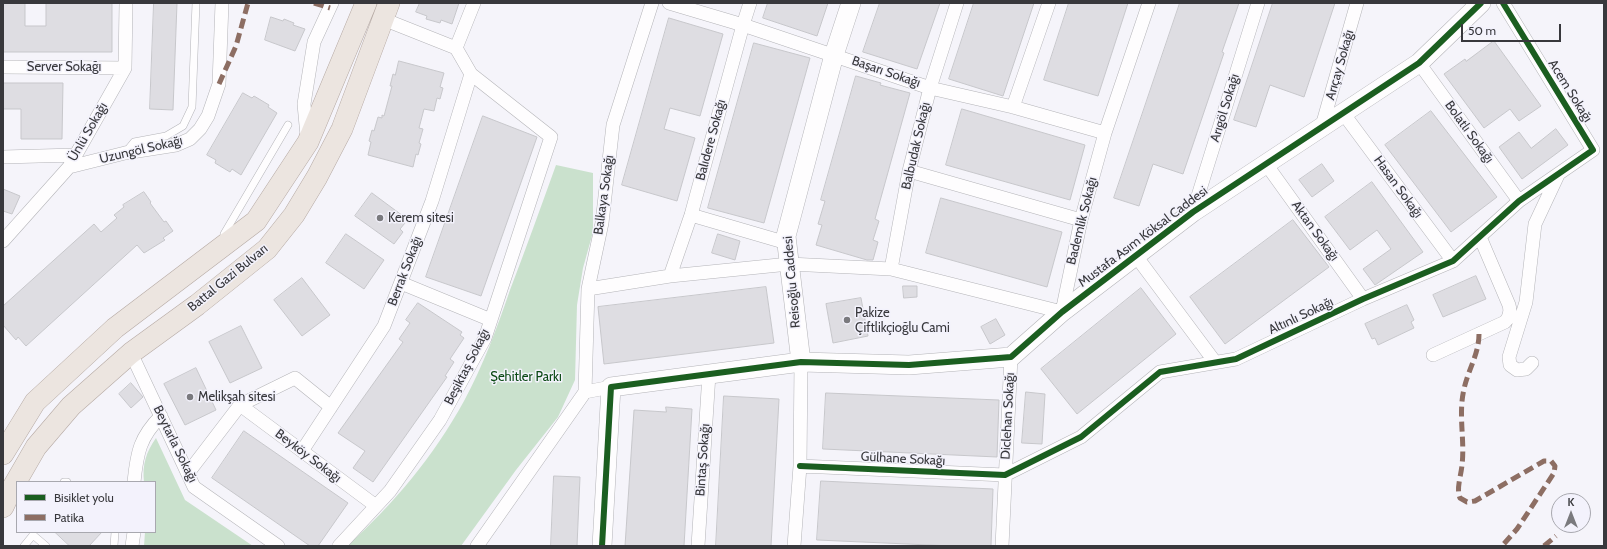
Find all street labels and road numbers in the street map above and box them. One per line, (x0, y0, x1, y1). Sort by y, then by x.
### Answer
street label: Arıçay Sokağı (1323, 28, 1357, 102)
street label: Başarı Sokağı (850, 53, 922, 91)
street label: Acem Sokağı (1545, 57, 1595, 125)
street label: Server Sokağı (27, 59, 101, 75)
street label: Arıgöl Sokağı (1207, 72, 1243, 144)
street label: Balıdere Sokağı (693, 98, 729, 182)
street label: Bolatlı Sokağı (1441, 98, 1497, 166)
street label: Ünlü Sokağı (65, 100, 111, 164)
street label: Balbudak Sokağı (898, 101, 934, 191)
street label: Uzungöl Sokağı (98, 133, 184, 167)
street label: Hasan Sokağı (1370, 153, 1426, 221)
street label: Balkaya Sokağı (591, 154, 617, 236)
street label: Bademlik Sokağı (1064, 176, 1100, 266)
street label: Mustafa Asım Köksal Caddesi (1075, 183, 1211, 291)
street label: Aktan Sokağı (1288, 198, 1342, 264)
street label: Berrak Sokağı (385, 234, 425, 308)
street label: Reisoğlu Caddesi (780, 235, 804, 329)
street label: Battal Gazi Bulvarı (185, 241, 271, 315)
street label: Altınlı Sokağı (1266, 294, 1336, 338)
street label: Beşiktaş Sokağı (441, 326, 493, 408)
street label: Diclehan Sokağı (998, 372, 1018, 460)
street label: Beytarla Sokağı (150, 403, 200, 485)
street label: Bintaş Sokağı (693, 423, 713, 497)
street label: Beyköy Sokağı (272, 426, 344, 486)
street label: Gülhane Sokağı (860, 449, 946, 469)

